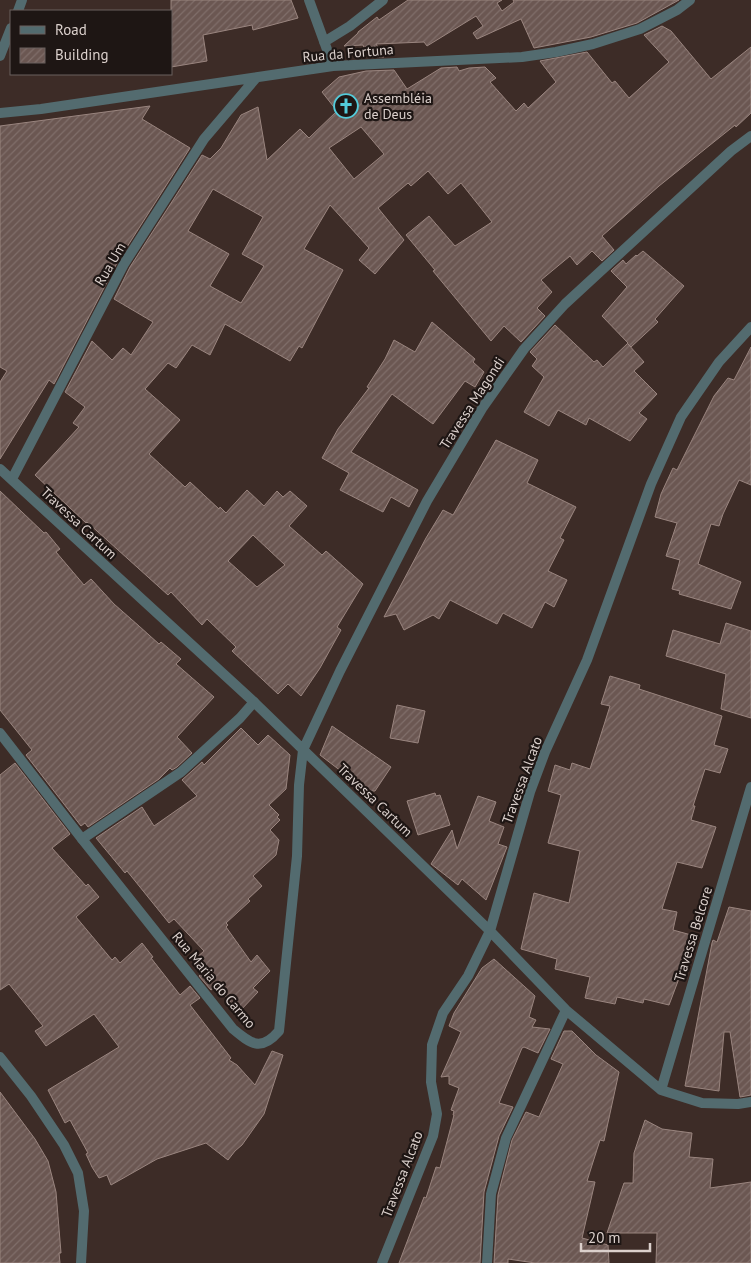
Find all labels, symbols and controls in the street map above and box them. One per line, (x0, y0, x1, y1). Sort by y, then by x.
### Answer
legend (10, 10, 172, 75)
text: Road (55, 20, 87, 39)
street label: Rua da Fortuna (302, 40, 394, 66)
text: Building (55, 45, 109, 64)
place label: Assembléia de Deus (364, 89, 432, 123)
church icon: Assembléia de Deus (333, 93, 359, 119)
street label: Rua Um (90, 239, 130, 289)
street label: Travessa Magondi (436, 354, 508, 452)
street label: Travessa Cartum (37, 483, 121, 563)
street label: Travessa Alcato (498, 734, 546, 826)
street label: Travessa Cartum (334, 760, 416, 840)
street label: Travessa Belcore (670, 884, 716, 984)
street label: Rua Maria do Carmo (168, 928, 260, 1032)
street label: Travessa Alcato (377, 1128, 427, 1220)
scale bar (581, 1220, 650, 1252)
text: 20 m (588, 1228, 621, 1247)

